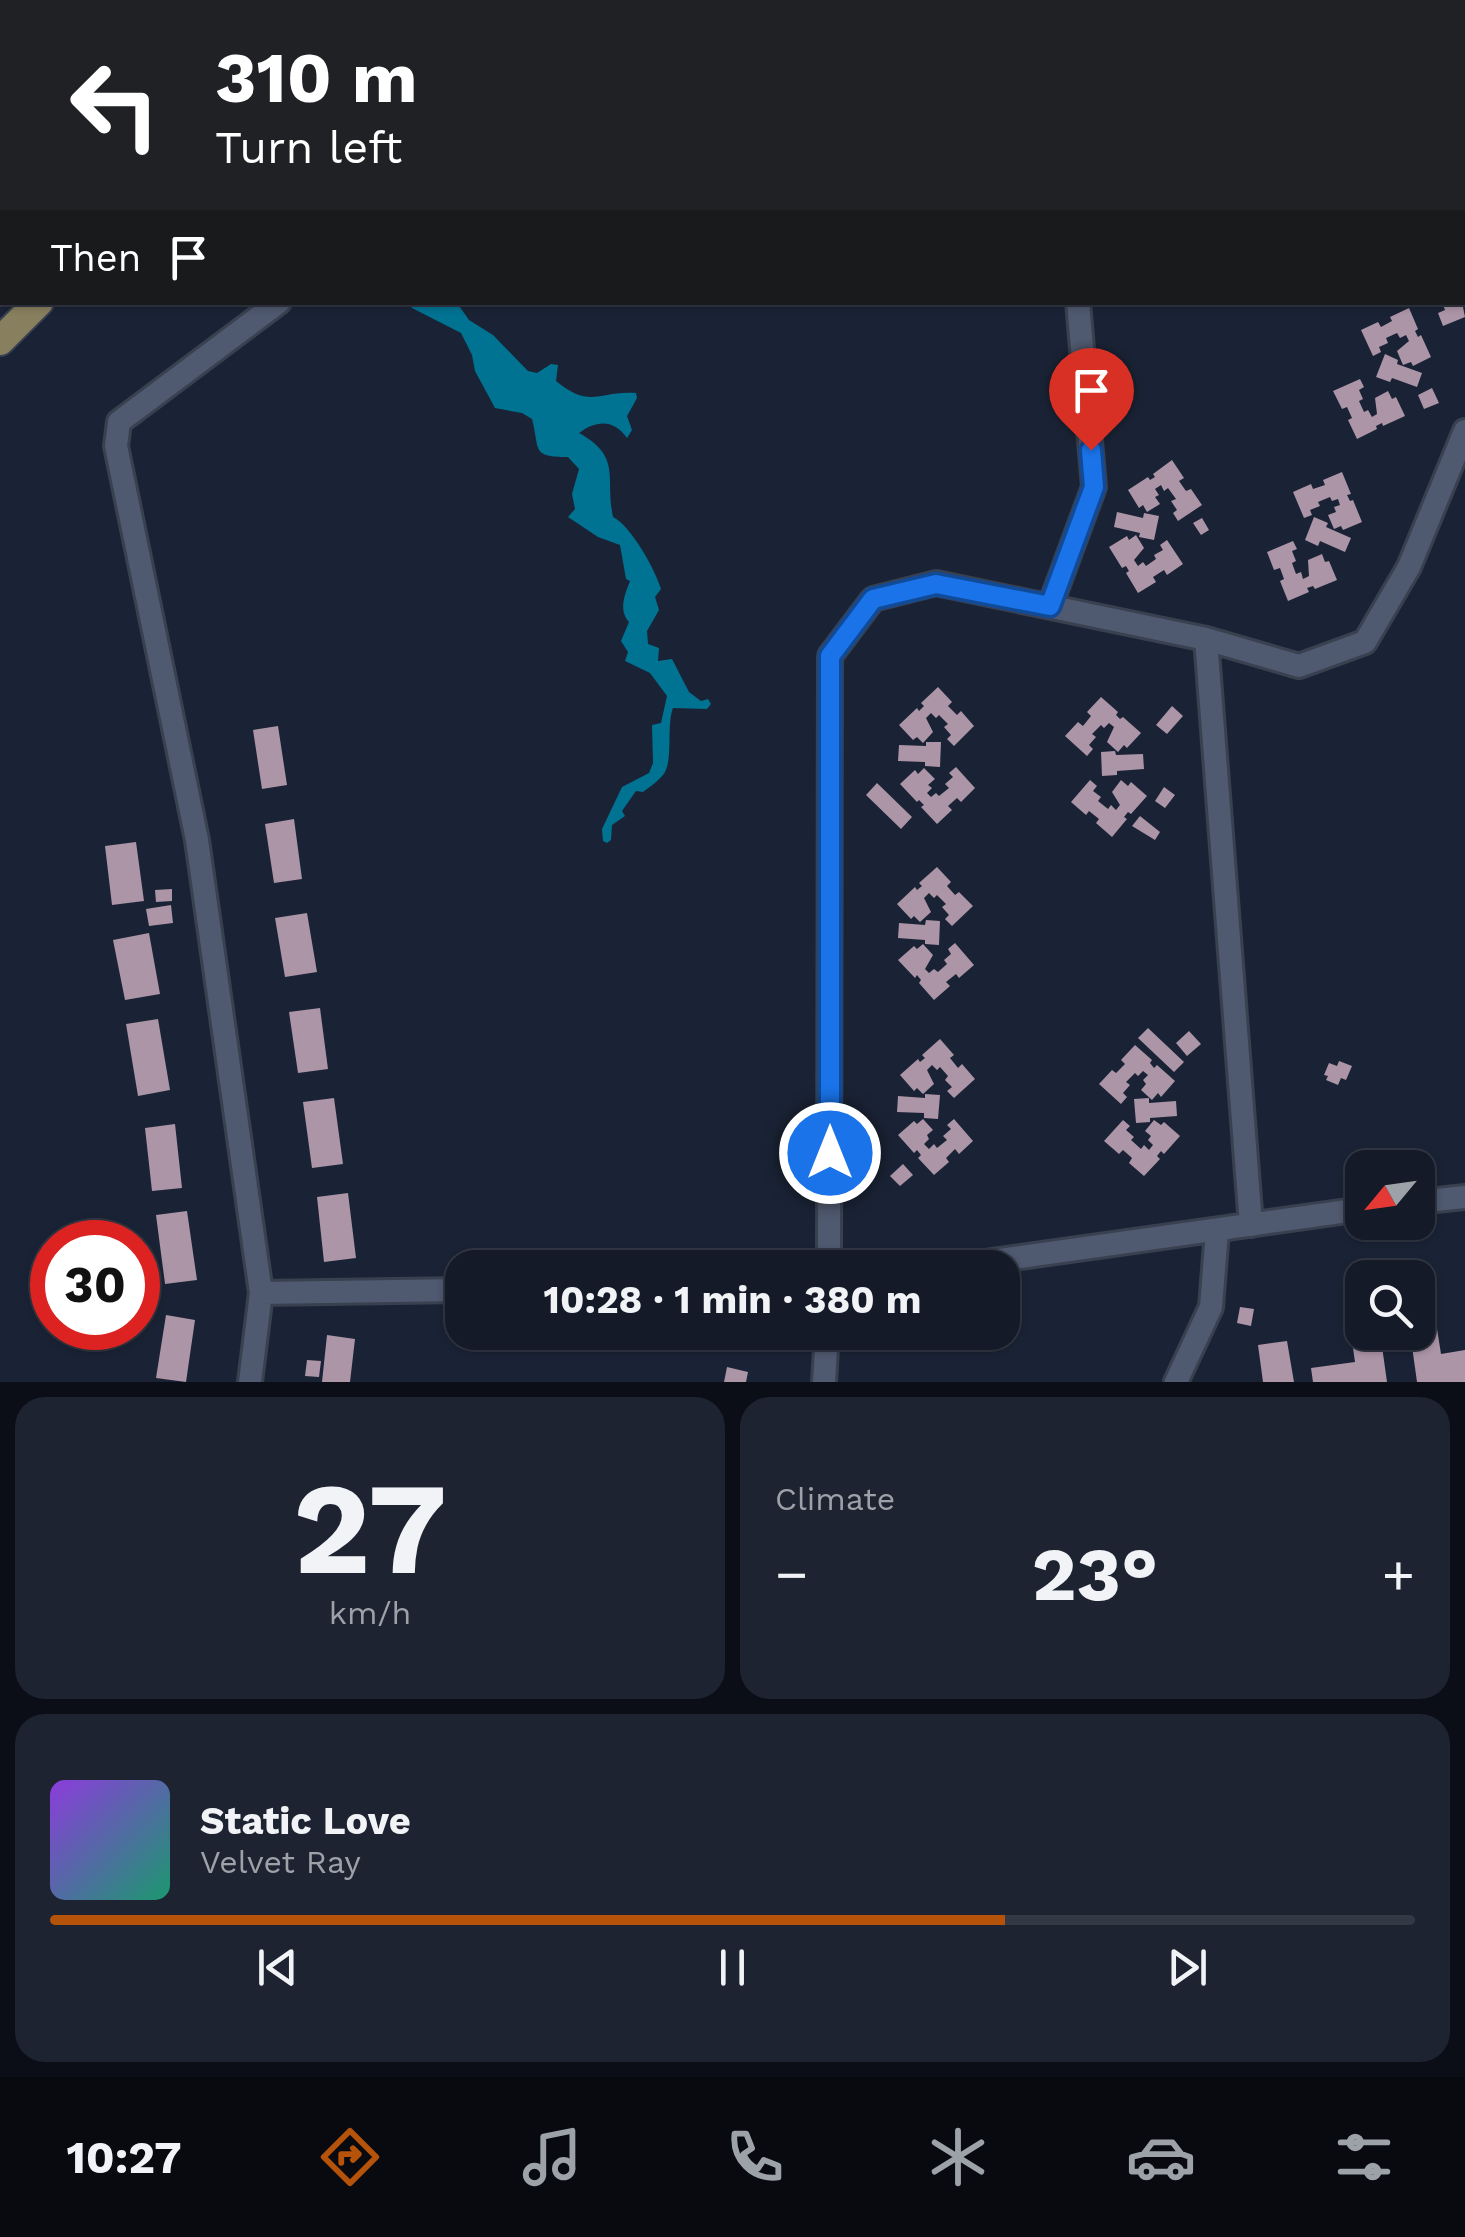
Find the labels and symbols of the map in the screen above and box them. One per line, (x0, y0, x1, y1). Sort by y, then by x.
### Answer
pin (1049, 348, 1134, 451)
position arrow (778, 1101, 882, 1205)
north arrow (1345, 1150, 1435, 1240)
speed limit sign: 30 (30, 1220, 160, 1350)

